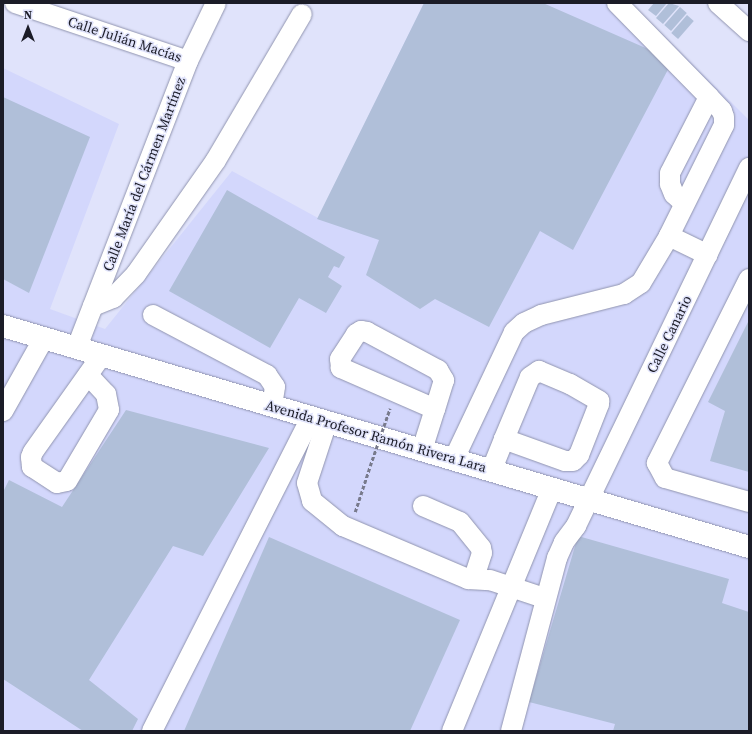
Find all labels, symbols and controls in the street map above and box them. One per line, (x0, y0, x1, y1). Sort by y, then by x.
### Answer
north arrow (8, 8, 48, 48)
text: N (24, 8, 32, 23)
street label: Calle Julián Macías (66, 13, 184, 65)
street label: Calle María del Cármen Martínez (99, 75, 189, 273)
street label: Calle Canario (643, 293, 695, 375)
street label: Avenida Profesor Ramón Rivera Lara (263, 396, 489, 476)

